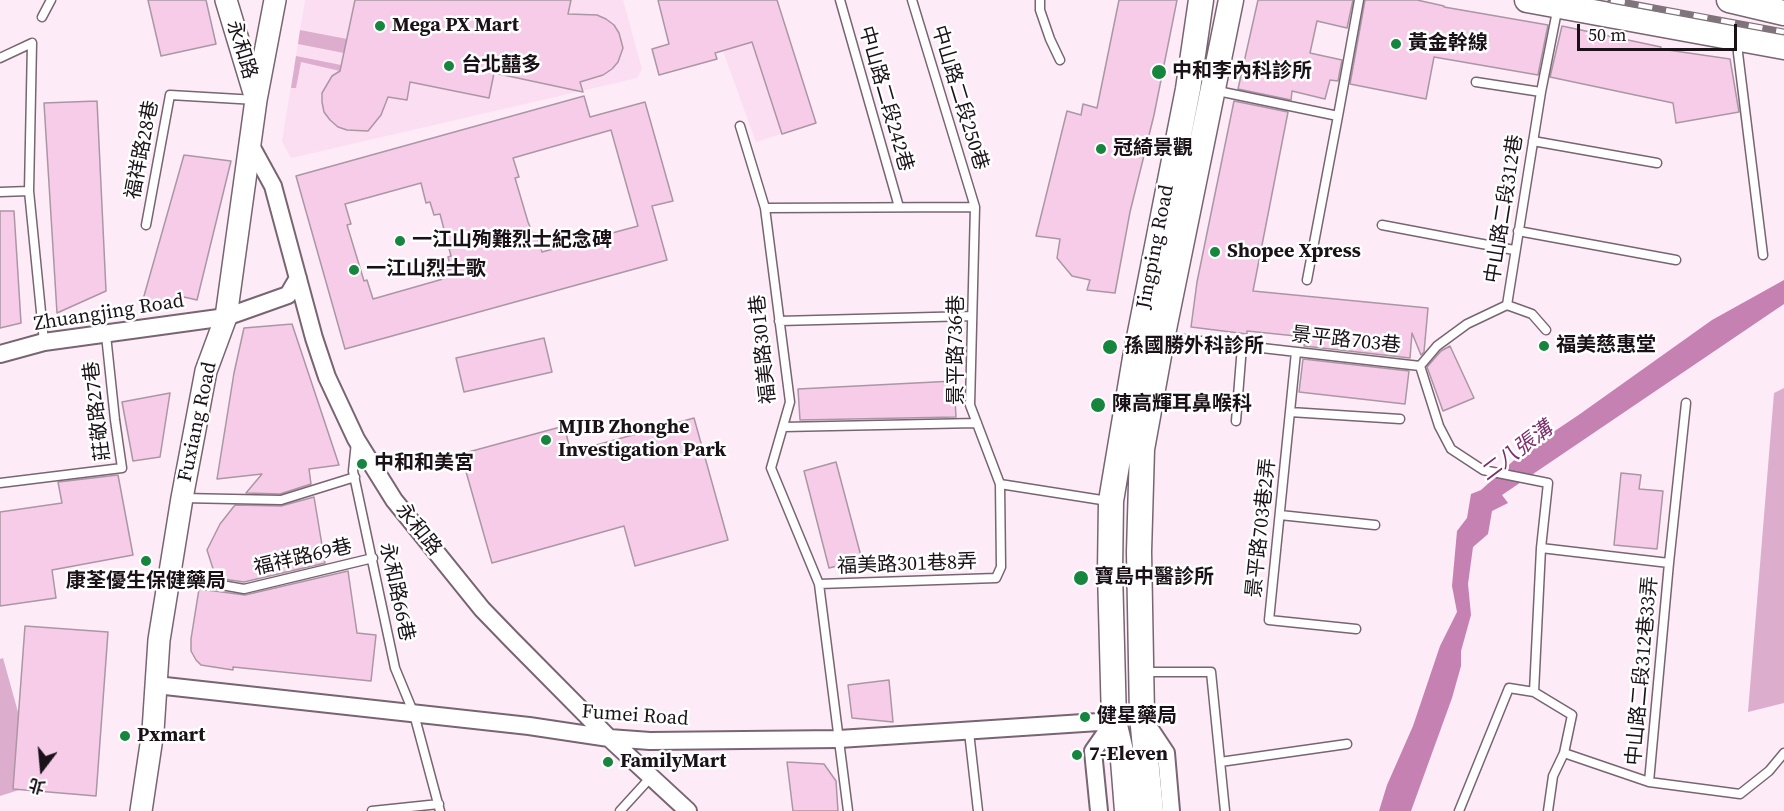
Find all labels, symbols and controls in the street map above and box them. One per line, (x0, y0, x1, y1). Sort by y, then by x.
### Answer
scale bar (1580, 12, 1740, 50)
place label: Mega PX Mart (392, 14, 519, 38)
street label: 永和路 (221, 18, 261, 82)
marker: Mega PX Mart (373, 19, 387, 33)
text: 50 m (1588, 22, 1626, 47)
street label: 中山路二段250巷 (926, 23, 992, 173)
street label: 中山路二段242巷 (853, 24, 917, 174)
place label: 黃金幹線 (1408, 32, 1488, 56)
marker: 黃金幹線 (1389, 37, 1403, 51)
place label: 台北囍多 (461, 54, 541, 78)
marker: 台北囍多 (442, 59, 456, 73)
place label: 中和李內科診所 (1172, 60, 1312, 84)
marker: 中和李內科診所 (1150, 63, 1168, 81)
street label: 福祥路28巷 (122, 99, 164, 201)
street label: 中山路二段312巷 (1481, 133, 1529, 285)
place label: 冠綺景觀 (1113, 137, 1193, 161)
marker: 冠綺景觀 (1094, 142, 1108, 156)
street label: Jingping Road (1132, 183, 1180, 311)
place label: 一江山殉難烈士紀念碑 (412, 229, 612, 253)
marker: 一江山殉難烈士紀念碑 (393, 234, 407, 248)
place label: Shopee Xpress (1227, 240, 1361, 264)
marker: Shopee Xpress (1208, 245, 1222, 259)
place label: 一江山烈士歌 (366, 258, 486, 282)
marker: 一江山烈士歌 (347, 263, 361, 277)
street label: Zhuangjing Road (32, 289, 186, 337)
street label: 福美路301巷 (746, 293, 782, 405)
street label: 景平路736巷 (945, 295, 969, 405)
street label: 景平路703巷 (1290, 323, 1402, 359)
place label: 福美慈惠堂 (1556, 334, 1656, 358)
place label: 孫國勝外科診所 (1124, 335, 1264, 359)
marker: 孫國勝外科診所 (1101, 338, 1119, 356)
marker: 福美慈惠堂 (1537, 339, 1551, 353)
street label: 莊敬路27巷 (80, 360, 116, 462)
street label: Fuxiang Road (174, 360, 222, 484)
place label: 陳高輝耳鼻喉科 (1112, 393, 1252, 417)
marker: 陳高輝耳鼻喉科 (1089, 396, 1107, 414)
place label: MJIB Zhonghe Investigation Park (558, 416, 726, 463)
water label: 二八張溝 (1476, 417, 1558, 487)
marker: MJIB Zhonghe Investigation Park (539, 433, 553, 447)
place label: 中和和美宮 (374, 452, 474, 476)
marker: 中和和美宮 (355, 457, 369, 471)
street label: 景平路703巷2弄 (1243, 457, 1281, 599)
street label: 永和路 (390, 499, 446, 561)
street label: 福祥路69巷 (252, 535, 354, 581)
street label: 永和路66巷 (374, 541, 418, 643)
street label: 福美路301巷8弄 (837, 551, 977, 579)
marker: 康荃優生保健藥局 (139, 554, 153, 568)
place label: 寶島中醫診所 (1094, 566, 1214, 590)
marker: 寶島中醫診所 (1072, 569, 1090, 587)
place label: 康荃優生保健藥局 (66, 570, 226, 594)
street label: 中山路二段312巷33弄 (1623, 575, 1663, 767)
street label: Fumei Road (581, 700, 689, 732)
place label: 健星藥局 (1097, 705, 1177, 729)
marker: 健星藥局 (1078, 710, 1092, 724)
place label: Pxmart (137, 724, 205, 748)
marker: Pxmart (118, 729, 132, 743)
north arrow (12, 739, 72, 799)
place label: 7-Eleven (1089, 743, 1168, 767)
marker: 7-Eleven (1070, 748, 1084, 762)
place label: FamilyMart (620, 750, 726, 774)
marker: FamilyMart (601, 755, 615, 769)
text: 北 (26, 774, 48, 799)

